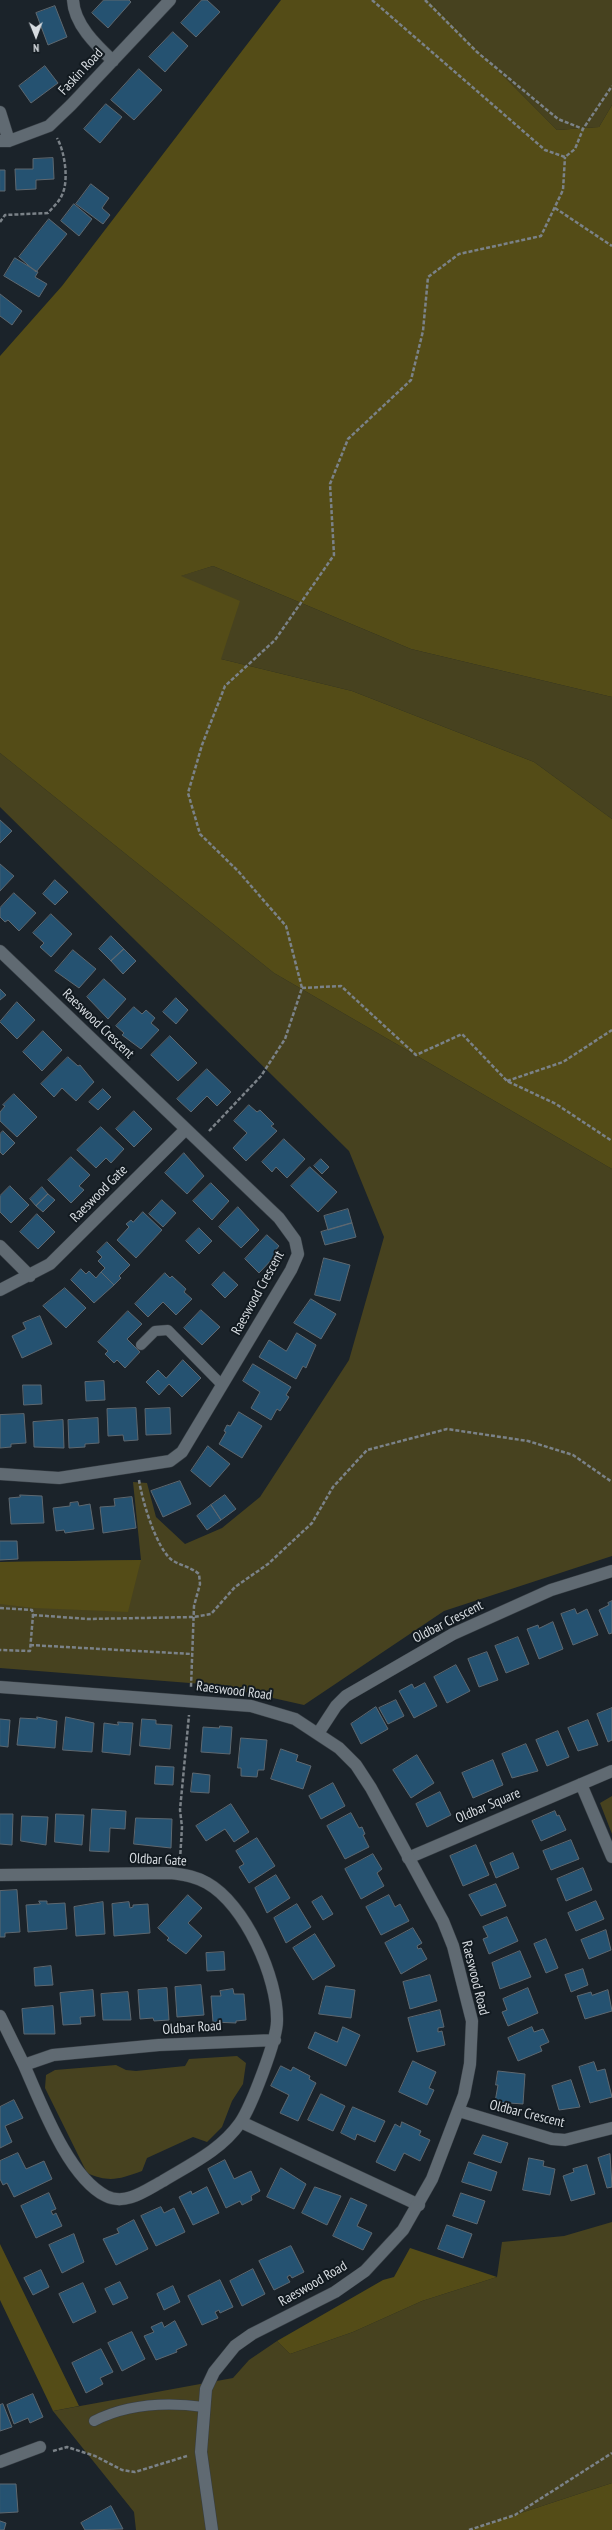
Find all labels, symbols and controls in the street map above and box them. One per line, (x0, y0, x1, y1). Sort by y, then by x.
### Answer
north arrow (16, 16, 56, 56)
text: N (33, 41, 39, 55)
street label: Faskin Road (55, 45, 107, 99)
street label: Raeswood Crescent (59, 986, 137, 1062)
street label: Raeswood Gate (67, 1162, 131, 1226)
street label: Raeswood Crescent (228, 1248, 288, 1338)
street label: Oldbar Crescent (410, 1597, 486, 1647)
street label: Raeswood Road (195, 1678, 273, 1704)
street label: Oldbar Square (453, 1785, 523, 1827)
street label: Oldbar Gate (129, 1850, 187, 1870)
street label: Raeswood Road (458, 1939, 492, 2017)
street label: Oldbar Road (162, 2018, 222, 2038)
street label: Oldbar Crescent (488, 2097, 566, 2131)
street label: Raeswood Road (276, 2258, 350, 2310)

